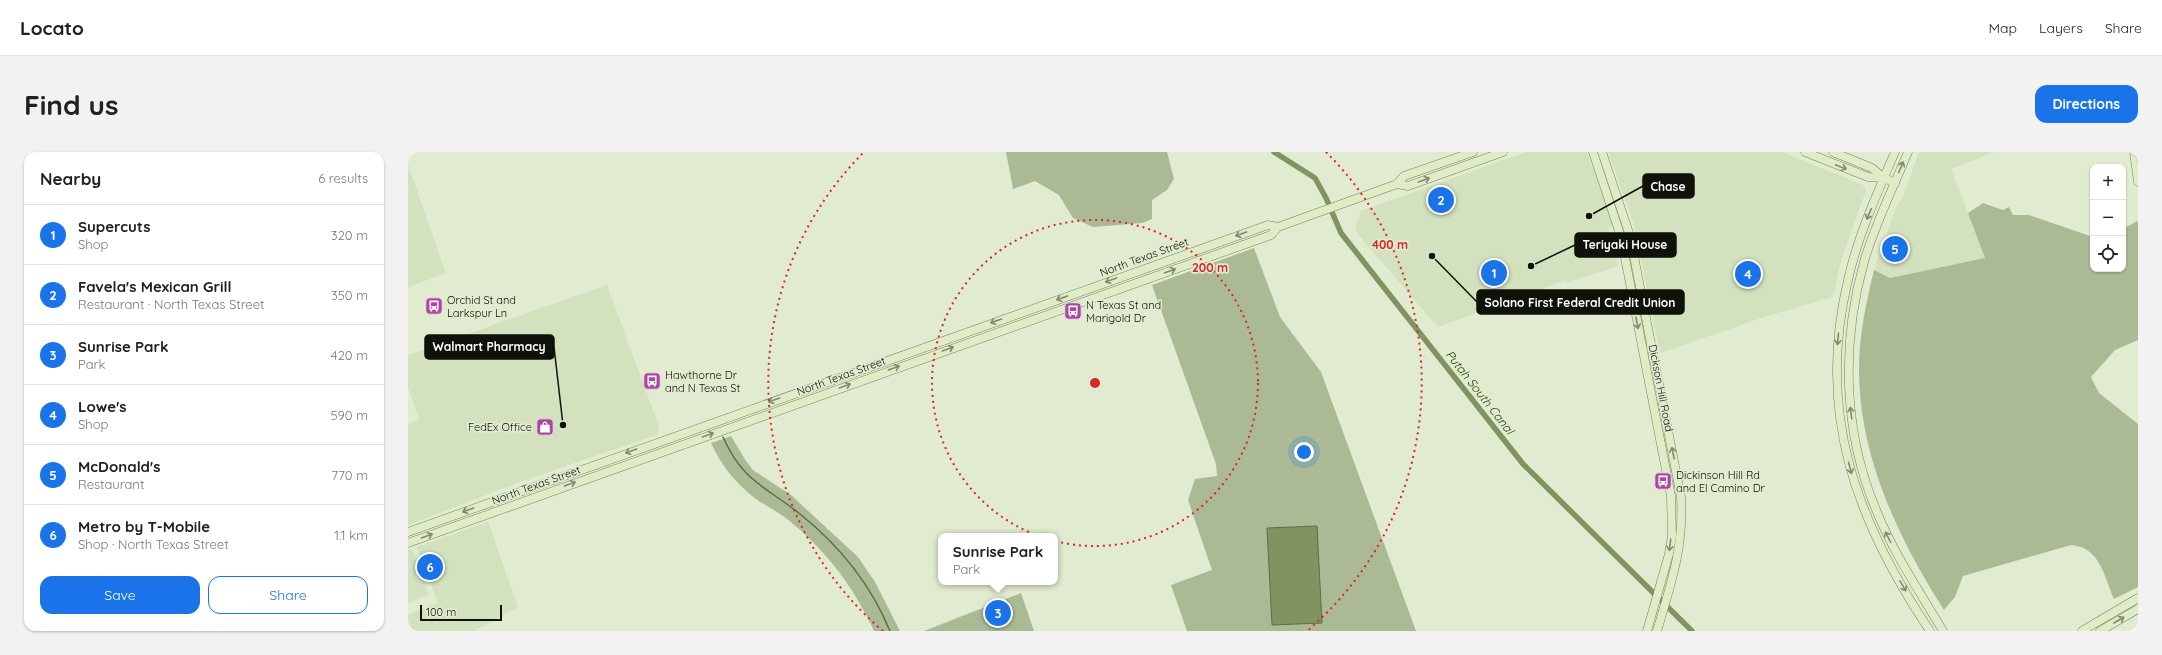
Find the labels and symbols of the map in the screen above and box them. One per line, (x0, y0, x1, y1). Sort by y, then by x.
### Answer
one-way arrow (1898, 162, 1906, 174)
one-way arrow (1835, 163, 1847, 171)
callout: Chase (1643, 174, 1694, 198)
one-way arrow (1418, 176, 1431, 183)
text: Chase (1651, 179, 1685, 194)
pin: 2 (1428, 185, 1454, 215)
one-way arrow (1865, 207, 1873, 219)
one-way arrow (1235, 231, 1248, 238)
callout: Teriyaki House (1575, 233, 1676, 257)
street label: North Texas Street (1098, 234, 1191, 280)
pin: 5 (1882, 234, 1908, 264)
text: 400 m (1372, 237, 1408, 252)
text: Teriyaki House (1583, 237, 1667, 252)
pin: 1 (1481, 258, 1507, 288)
pin: 4 (1735, 259, 1761, 289)
text: 200 m (1192, 260, 1228, 275)
one-way arrow (1164, 266, 1176, 274)
one-way arrow (1105, 277, 1117, 285)
callout: Solano First Federal Credit Union (1477, 290, 1684, 314)
place label: Orchid St and Larkspur Ln (447, 293, 516, 320)
one-way arrow (1057, 294, 1069, 302)
text: Solano First Federal Credit Union (1485, 295, 1676, 310)
bus stop icon: Orchid St and Larkspur Ln (424, 296, 444, 316)
place label: N Texas St and Marigold Dr (1086, 298, 1161, 325)
bus stop icon: N Texas St and Marigold Dr (1063, 301, 1083, 321)
one-way arrow (1634, 316, 1642, 329)
one-way arrow (990, 318, 1002, 326)
one-way arrow (1835, 332, 1842, 345)
callout: Walmart Pharmacy (425, 335, 554, 359)
text: Walmart Pharmacy (433, 339, 545, 354)
street label: Dickson Hill Road (1646, 343, 1676, 433)
one-way arrow (942, 345, 954, 353)
water label: Putah South Canal (1443, 347, 1518, 438)
street label: North Texas Street (795, 353, 888, 399)
one-way arrow (888, 364, 900, 372)
place label: Hawthorne Dr and N Texas St (665, 368, 740, 395)
bus stop icon: Hawthorne Dr and N Texas St (642, 371, 662, 391)
centre of rings (1088, 376, 1102, 390)
one-way arrow (839, 381, 851, 389)
one-way arrow (768, 397, 781, 404)
one-way arrow (1847, 407, 1855, 420)
shop icon: FedEx Office (535, 417, 555, 437)
place label: FedEx Office (468, 420, 532, 434)
one-way arrow (702, 430, 714, 438)
your location (1294, 442, 1314, 462)
one-way arrow (1668, 447, 1676, 460)
one-way arrow (625, 448, 638, 455)
one-way arrow (1846, 461, 1854, 474)
street label: North Texas Street (490, 462, 583, 508)
place label: Dickinson Hill Rd and El Camino Dr (1676, 468, 1766, 495)
bus stop icon: Dickinson Hill Rd and El Camino Dr (1653, 471, 1673, 491)
one-way arrow (564, 480, 577, 487)
one-way arrow (462, 506, 474, 514)
one-way arrow (421, 531, 433, 539)
one-way arrow (1884, 531, 1891, 543)
one-way arrow (1667, 538, 1674, 551)
pin: 6 (417, 552, 443, 582)
one-way arrow (1899, 580, 1907, 592)
pin: 3 (985, 598, 1011, 628)
scale bar (420, 603, 502, 622)
one-way arrow (2113, 615, 2125, 623)

